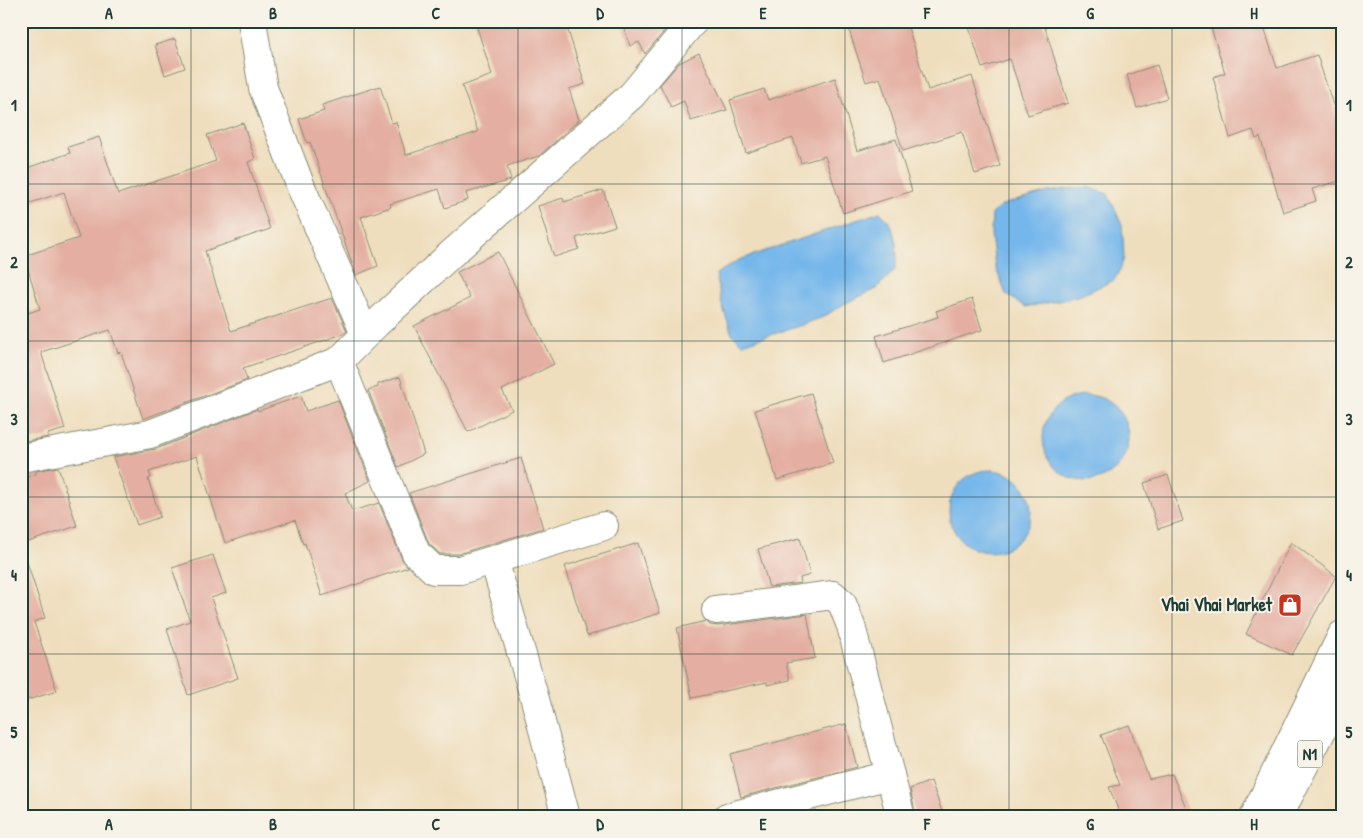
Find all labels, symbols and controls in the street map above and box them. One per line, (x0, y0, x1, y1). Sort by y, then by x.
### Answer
text: A (105, 2, 113, 24)
text: B (269, 2, 277, 24)
text: C (432, 2, 441, 24)
text: D (596, 2, 604, 24)
text: E (759, 2, 767, 24)
text: F (923, 2, 931, 24)
text: G (1086, 2, 1094, 24)
text: H (1250, 2, 1258, 24)
text: 1 (11, 94, 17, 116)
text: 1 (1346, 94, 1352, 116)
text: 2 (10, 251, 18, 273)
text: 2 (1345, 251, 1353, 273)
text: 3 (10, 408, 18, 430)
text: 3 (1345, 408, 1353, 430)
text: 4 (11, 564, 17, 586)
text: 4 (1346, 564, 1352, 586)
place label: Vhai Vhai Market (1161, 592, 1273, 617)
shop icon: Vhai Vhai Market (1277, 592, 1303, 618)
text: 5 (11, 721, 18, 743)
text: 5 (1346, 721, 1353, 743)
road number: N1 (1298, 741, 1322, 768)
text: A (105, 813, 113, 835)
text: B (269, 813, 277, 835)
text: C (432, 813, 441, 835)
text: D (596, 813, 604, 835)
text: E (759, 813, 767, 835)
text: F (923, 813, 931, 835)
text: G (1086, 813, 1094, 835)
text: H (1250, 813, 1258, 835)

